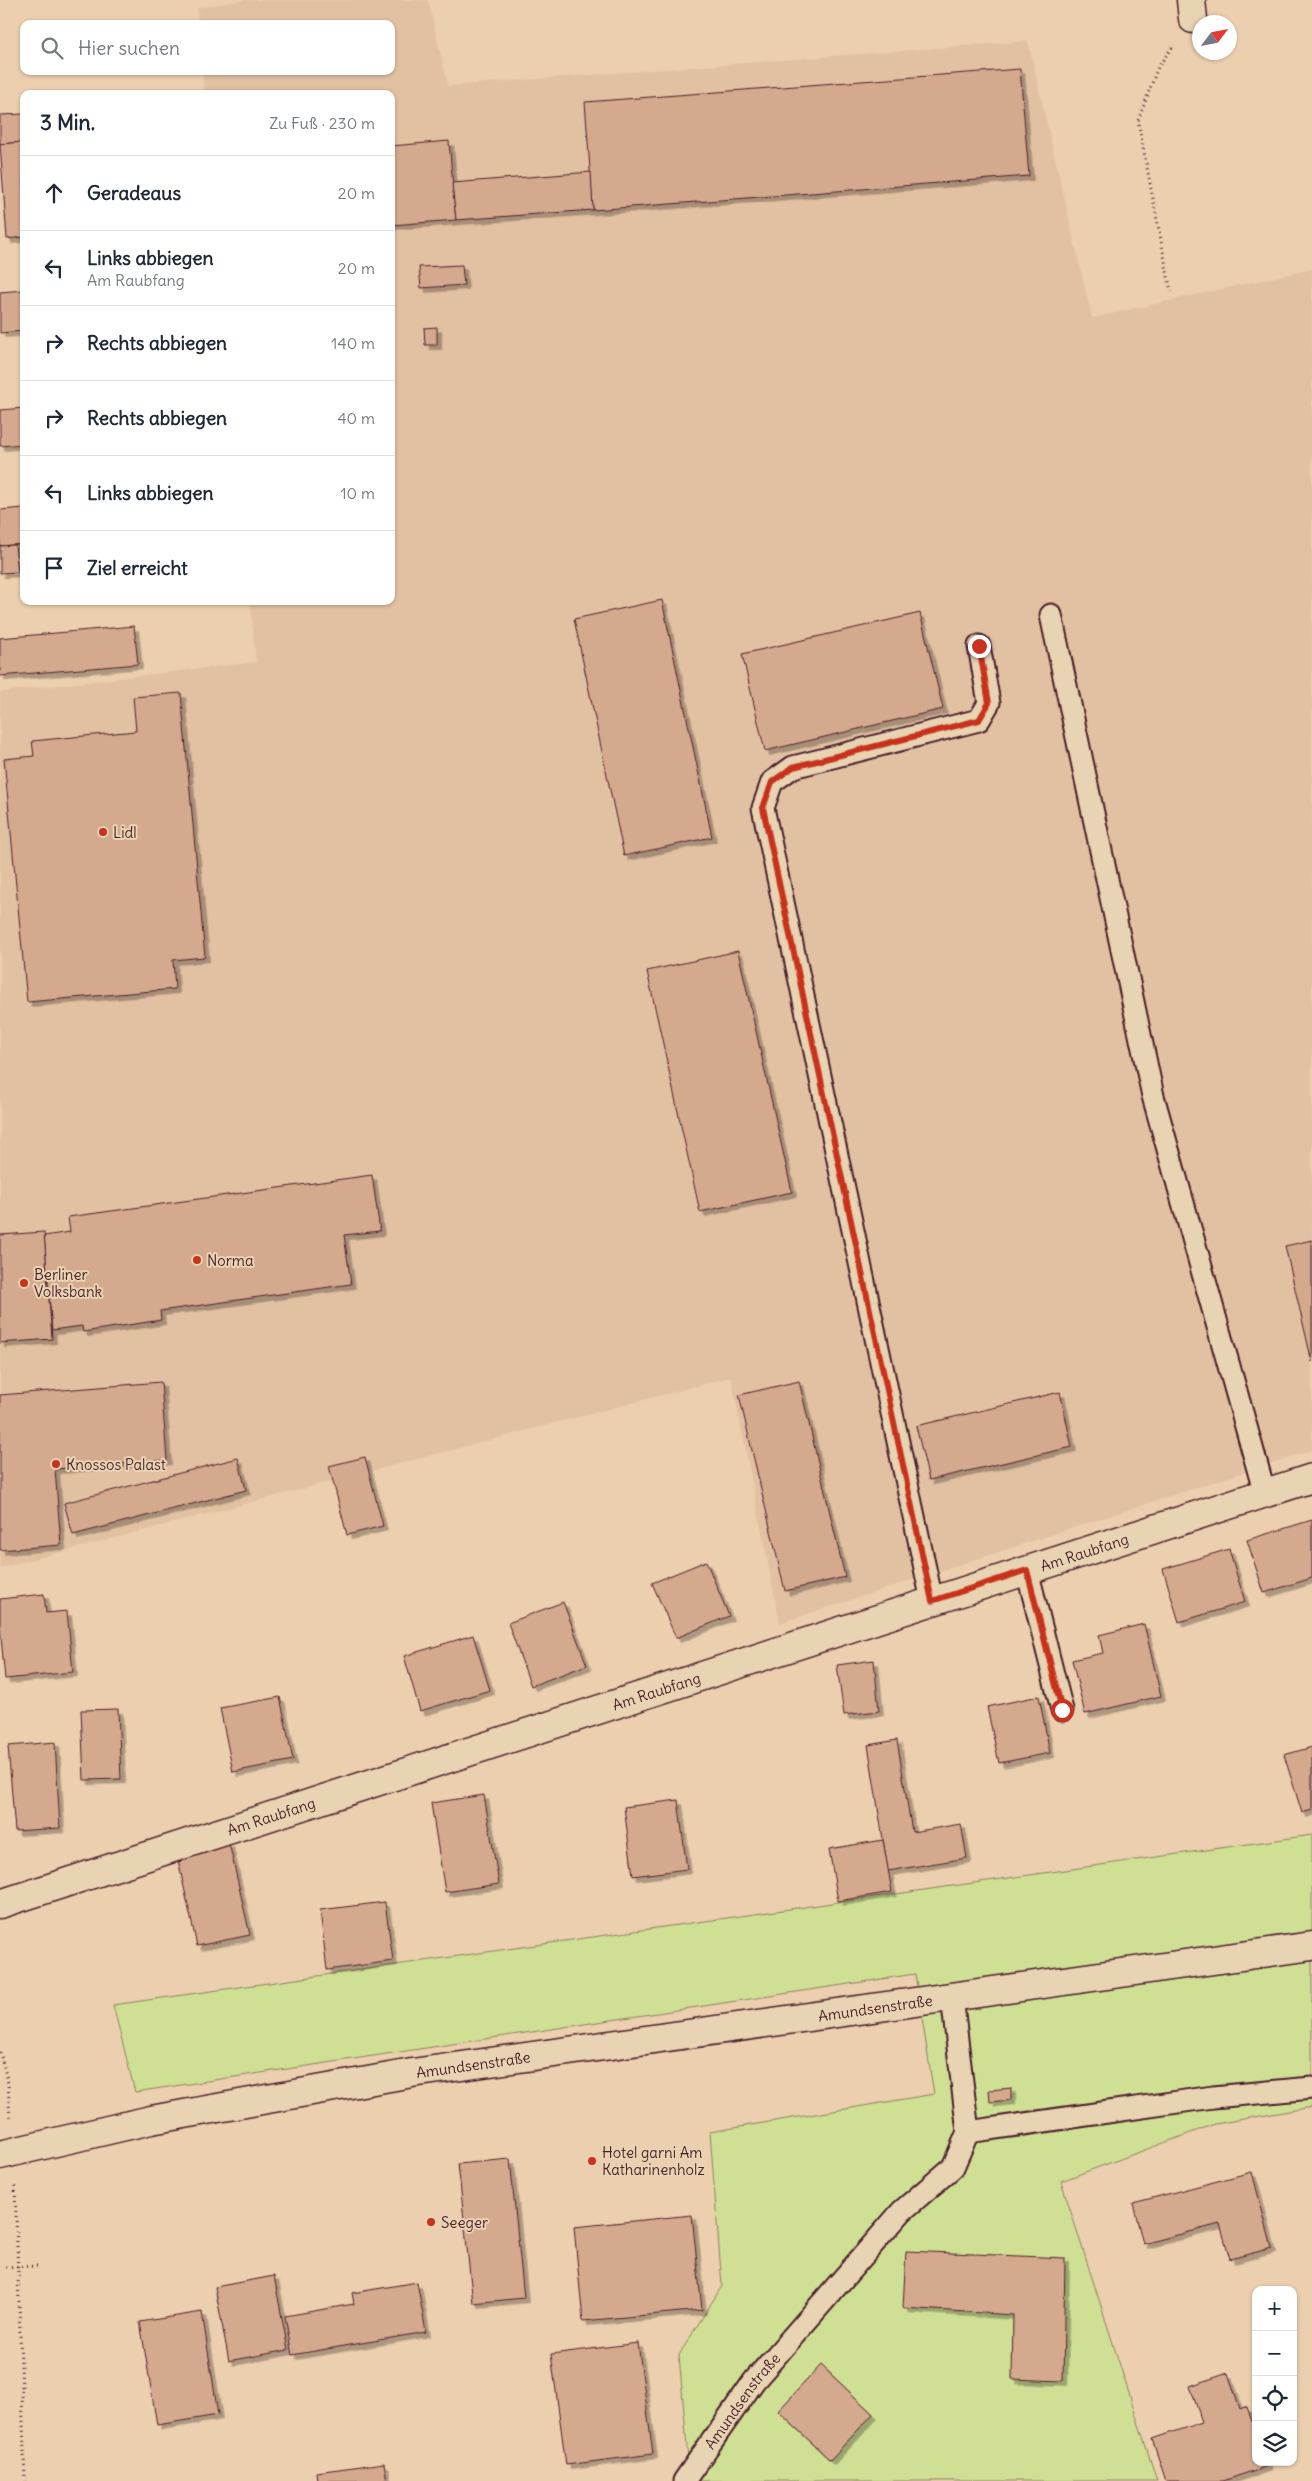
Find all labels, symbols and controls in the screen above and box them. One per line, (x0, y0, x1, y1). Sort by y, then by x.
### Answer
north arrow (1192, 15, 1237, 60)
search box (20, 20, 395, 75)
icon: search (38, 34, 66, 62)
text: Hier suchen (78, 36, 180, 60)
text: 3 Min. (40, 109, 95, 136)
text: Zu Fuß · 230 m (269, 113, 375, 133)
icon: ahead (40, 179, 68, 207)
text: Geradeaus (87, 181, 181, 205)
text: 20 m (338, 183, 375, 203)
text: Links abbiegen (87, 246, 214, 270)
icon: left (40, 254, 68, 282)
text: 20 m (338, 258, 375, 278)
text: Am Raubfang (87, 270, 185, 290)
icon: right (40, 329, 68, 357)
text: Rechts abbiegen (87, 331, 227, 355)
text: 140 m (331, 333, 375, 353)
icon: right (40, 404, 68, 432)
text: Rechts abbiegen (87, 406, 227, 430)
text: 40 m (337, 408, 375, 428)
icon: left (40, 479, 68, 507)
text: Links abbiegen (87, 481, 214, 505)
text: 10 m (340, 483, 375, 503)
icon: arrive (40, 554, 68, 582)
text: Ziel erreicht (87, 556, 188, 580)
route end (968, 635, 991, 658)
place label: Lidl (113, 823, 137, 842)
marker: Lidl (97, 826, 109, 838)
place label: Norma (207, 1251, 254, 1270)
marker: Norma (191, 1254, 203, 1266)
place label: Berliner Volksbank (34, 1265, 103, 1301)
marker: Berliner Volksbank (18, 1277, 30, 1289)
place label: Knossos Palast (66, 1455, 166, 1474)
marker: Knossos Palast (50, 1458, 62, 1470)
street label: Am Raubfang (1038, 1529, 1131, 1575)
street label: Am Raubfang (610, 1668, 703, 1714)
route start (1051, 1699, 1074, 1722)
street label: Am Raubfang (225, 1793, 318, 1839)
street label: Amundsenstraße (817, 1990, 934, 2025)
street label: Amundsenstraße (415, 2047, 532, 2082)
place label: Hotel garni Am Katharinenholz (602, 2143, 705, 2179)
marker: Hotel garni Am Katharinenholz (586, 2155, 598, 2167)
place label: Seeger (441, 2213, 488, 2232)
marker: Seeger (425, 2216, 437, 2228)
map controls (1252, 2286, 1297, 2466)
button: + (1252, 2286, 1297, 2331)
button: − (1252, 2331, 1297, 2376)
street label: Amundsenstraße (700, 2349, 784, 2453)
button: locate (1252, 2376, 1297, 2421)
button: layers (1252, 2421, 1297, 2466)

